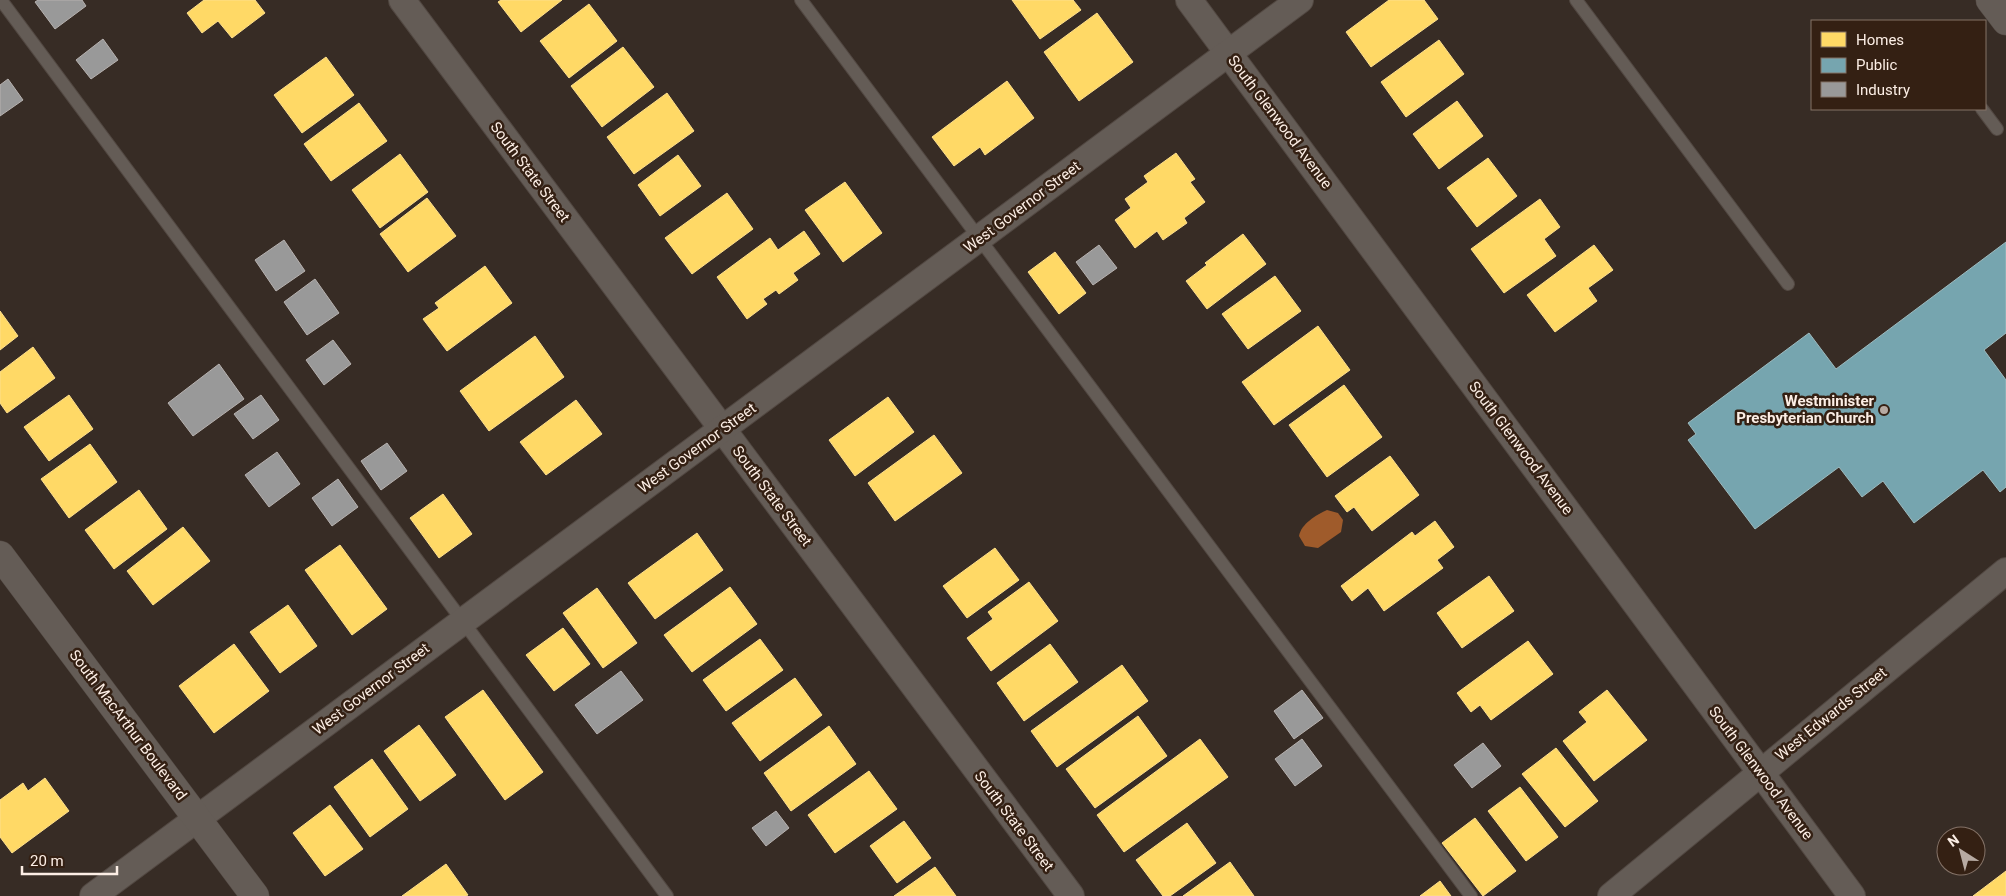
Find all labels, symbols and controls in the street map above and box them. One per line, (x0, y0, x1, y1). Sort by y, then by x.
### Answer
legend (1811, 20, 1986, 110)
text: Homes (1856, 31, 1904, 49)
street label: South Glenwood Avenue (1224, 52, 1336, 192)
text: Public (1856, 56, 1897, 74)
text: Industry (1856, 81, 1910, 99)
street label: South State Street (486, 118, 574, 226)
street label: West Governor Street (960, 157, 1084, 257)
street label: South Glenwood Avenue (1465, 378, 1577, 518)
place label: Westminister Presbyterian Church (1736, 392, 1875, 427)
street label: West Governor Street (634, 399, 760, 497)
marker: Westminister Presbyterian Church (1878, 404, 1890, 416)
street label: South State Street (728, 442, 816, 550)
street label: West Governor Street (309, 639, 433, 739)
street label: South MacArthur Boulevard (66, 646, 190, 804)
street label: West Edwards Street (1772, 663, 1890, 764)
street label: South Glenwood Avenue (1705, 703, 1817, 843)
street label: South State Street (970, 767, 1058, 875)
north arrow (1936, 826, 1986, 876)
text: N (1945, 831, 1962, 850)
scale bar (22, 844, 118, 876)
text: 20 m (30, 852, 64, 870)

